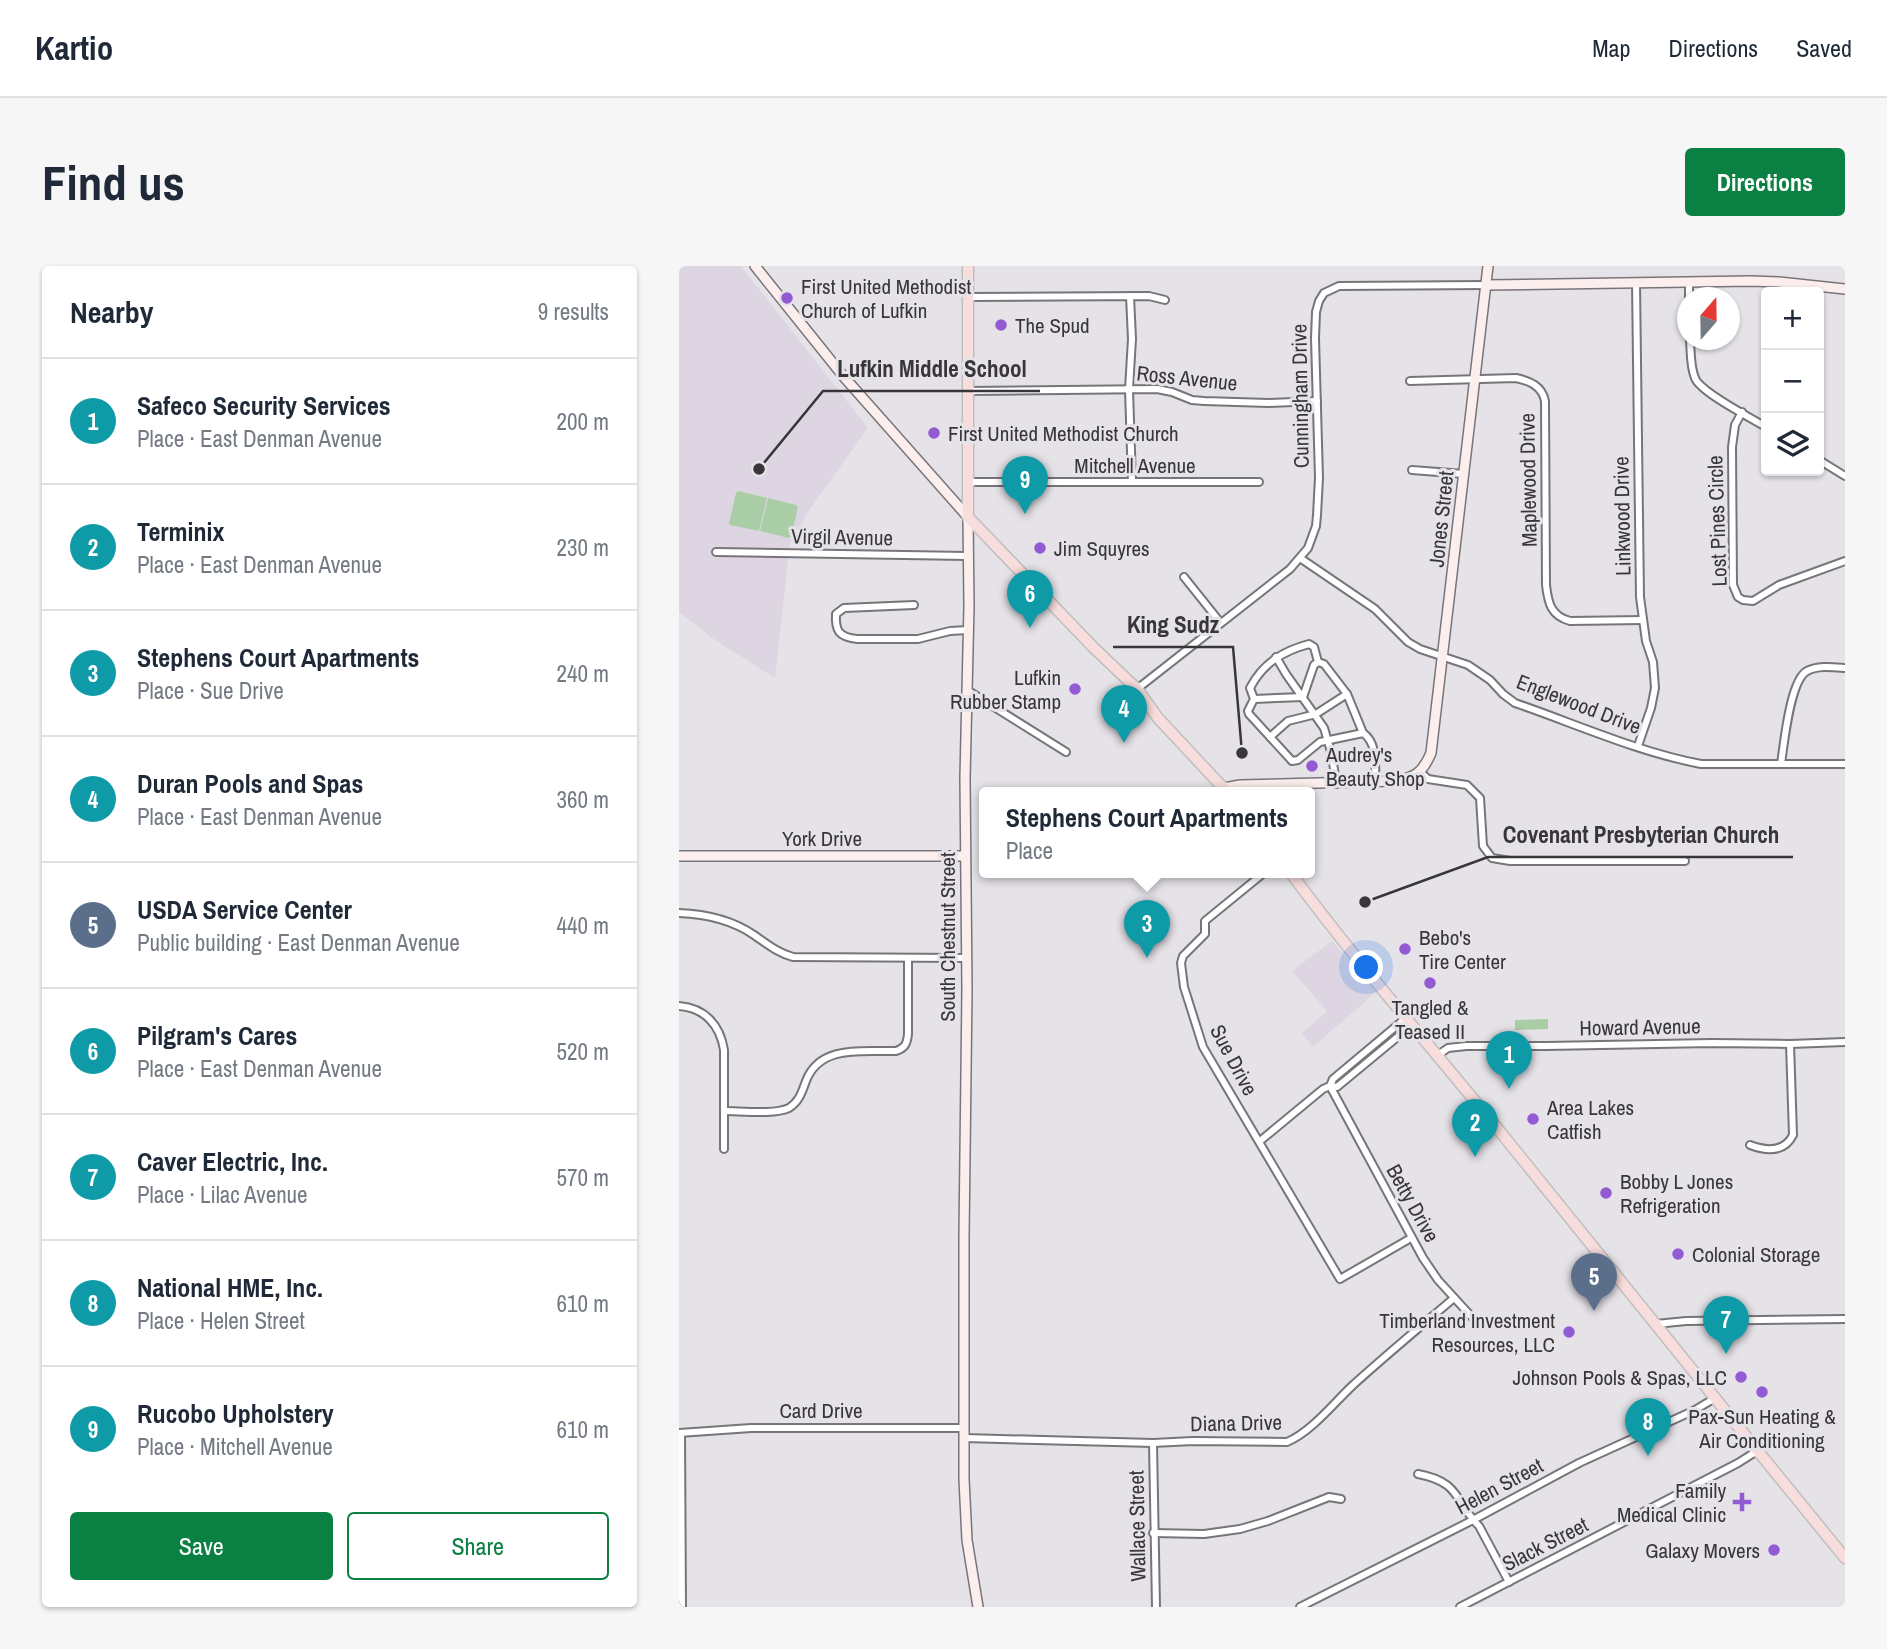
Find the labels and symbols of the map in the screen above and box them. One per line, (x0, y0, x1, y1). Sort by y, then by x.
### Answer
place label: First United Methodist Church of Lufkin (801, 272, 972, 325)
north arrow (1677, 287, 1740, 350)
marker: First United Methodist Church of Lufkin (779, 290, 795, 306)
place label: The Spud (1015, 311, 1090, 340)
marker: The Spud (993, 317, 1009, 333)
street label: Cunningham Drive (1284, 323, 1316, 469)
callout: Lufkin Middle School (823, 347, 1040, 391)
text: Lufkin Middle School (837, 353, 1027, 384)
street label: Ross Avenue (1135, 358, 1239, 398)
street label: Maplewood Drive (1512, 413, 1544, 547)
place label: First United Methodist Church (948, 419, 1179, 448)
marker: First United Methodist Church (926, 425, 942, 441)
street label: Mitchell Avenue (1074, 451, 1196, 480)
street label: Lost Pines Circle (1700, 455, 1734, 587)
pin: 9 (1002, 456, 1048, 514)
street label: Linkwood Drive (1606, 456, 1638, 576)
street label: Jones Street (1422, 469, 1460, 569)
street label: Virgil Avenue (791, 522, 893, 552)
place label: Jim Squyres (1054, 534, 1150, 563)
marker: Jim Squyres (1032, 540, 1048, 556)
pin: 6 (1007, 570, 1053, 628)
callout: King Sudz (1113, 603, 1233, 647)
text: King Sudz (1127, 609, 1220, 640)
place label: Lufkin Rubber Stamp (950, 663, 1061, 716)
street label: Englewood Drive (1513, 667, 1645, 741)
marker: Lufkin Rubber Stamp (1067, 681, 1083, 697)
pin: 4 (1101, 685, 1147, 743)
place label: Audrey's Beauty Shop (1325, 740, 1425, 793)
marker: Audrey's Beauty Shop (1304, 758, 1320, 774)
callout: Covenant Presbyterian Church (1488, 813, 1793, 857)
text: Covenant Presbyterian Church (1503, 819, 1779, 850)
street label: York Drive (782, 824, 862, 853)
street label: South Chestnut Street (933, 852, 962, 1022)
pin: 3 (1124, 900, 1170, 958)
place label: Bebo's Tire Center (1419, 923, 1506, 976)
marker: Bebo's Tire Center (1397, 941, 1413, 957)
your location (1349, 950, 1383, 984)
marker: Tangled & Teased II (1422, 975, 1438, 991)
place label: Tangled & Teased II (1392, 993, 1469, 1046)
street label: Howard Avenue (1579, 1011, 1701, 1043)
street label: Sue Drive (1203, 1019, 1265, 1101)
pin: 1 (1486, 1031, 1532, 1089)
place label: Area Lakes Catfish (1546, 1093, 1634, 1146)
pin: 2 (1452, 1099, 1498, 1157)
marker: Area Lakes Catfish (1525, 1111, 1541, 1127)
street label: Betty Drive (1380, 1159, 1446, 1247)
place label: Bobby L Jones Refrigeration (1620, 1167, 1733, 1220)
marker: Bobby L Jones Refrigeration (1598, 1185, 1614, 1201)
place label: Colonial Storage (1692, 1240, 1820, 1269)
marker: Colonial Storage (1670, 1246, 1686, 1262)
pin: 5 (1571, 1253, 1617, 1311)
pin: 7 (1703, 1296, 1749, 1354)
place label: Timberland Investment Resources, LLC (1379, 1306, 1555, 1359)
marker: Timberland Investment Resources, LLC (1561, 1324, 1577, 1340)
place label: Johnson Pools & Spas, LLC (1513, 1363, 1727, 1392)
marker: Johnson Pools & Spas, LLC (1733, 1369, 1749, 1385)
marker: Pax-Sun Heating & Air Conditioning (1754, 1384, 1770, 1400)
street label: Card Drive (779, 1396, 863, 1425)
pin: 8 (1625, 1398, 1671, 1456)
place label: Pax-Sun Heating & Air Conditioning (1688, 1402, 1836, 1455)
street label: Diana Drive (1190, 1408, 1282, 1438)
street label: Helen Street (1450, 1451, 1548, 1521)
street label: Wallace Street (1122, 1470, 1152, 1582)
place label: Family Medical Clinic (1617, 1476, 1726, 1529)
marker: Family Medical Clinic (1732, 1492, 1752, 1512)
street label: Slack Street (1497, 1510, 1593, 1578)
place label: Galaxy Movers (1645, 1536, 1760, 1565)
marker: Galaxy Movers (1766, 1542, 1782, 1558)

